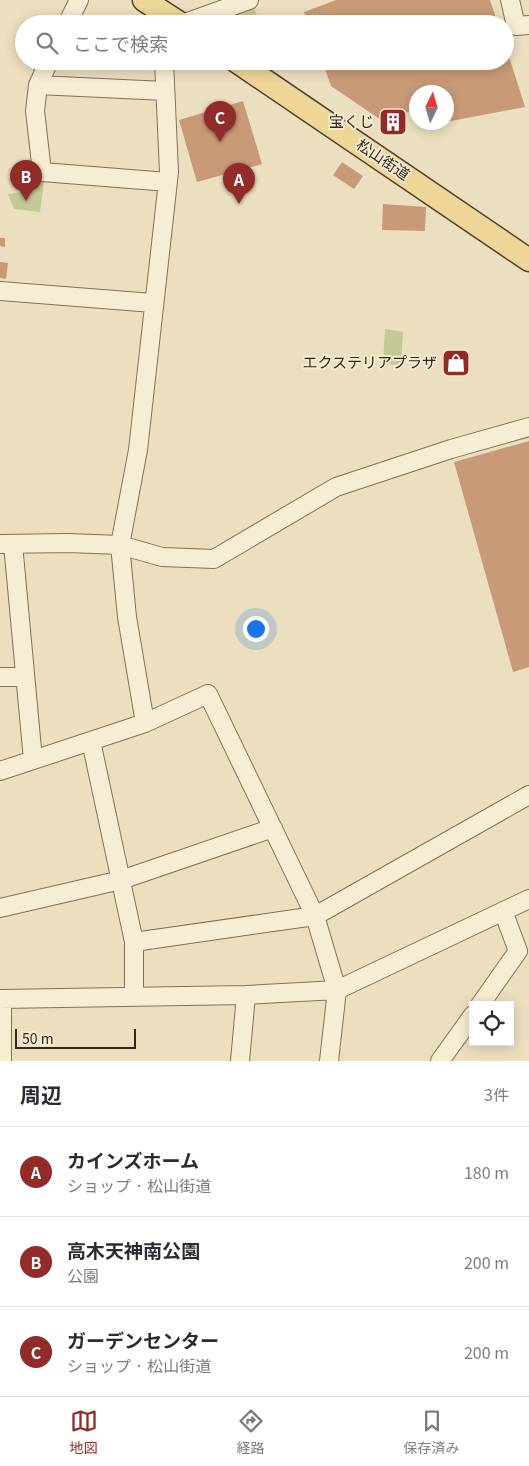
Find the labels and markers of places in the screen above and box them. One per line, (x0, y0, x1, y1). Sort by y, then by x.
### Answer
pin: C (204, 101, 236, 142)
building icon: 宝くじ (378, 107, 408, 137)
place label: 宝くじ (329, 110, 374, 131)
pin: B (10, 160, 42, 201)
pin: A (223, 163, 255, 204)
shop icon: エクステリアプラザ (441, 348, 471, 378)
place label: エクステリアプラザ (302, 351, 437, 372)

